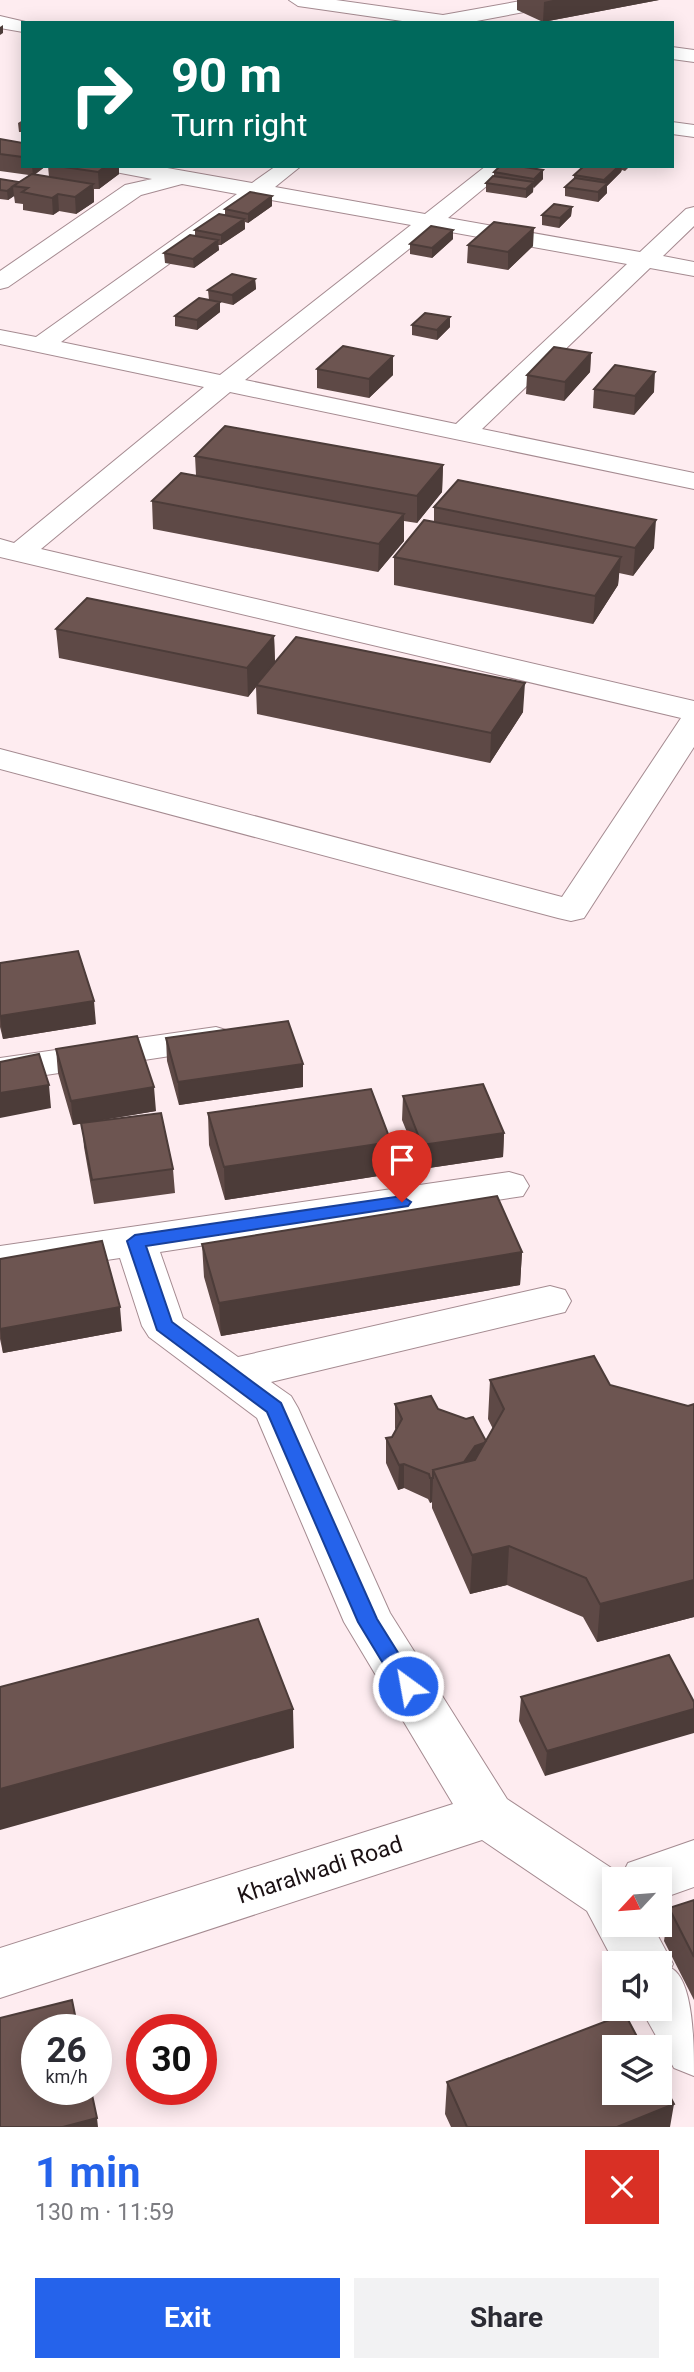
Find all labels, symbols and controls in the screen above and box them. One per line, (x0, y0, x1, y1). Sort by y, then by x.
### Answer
text: 90 m (171, 47, 282, 104)
icon: right (56, 49, 147, 140)
text: Turn right (171, 106, 307, 144)
pin (372, 1130, 432, 1202)
icon: arrive (383, 1141, 421, 1179)
position arrow (371, 1649, 445, 1723)
street label: Kharalwadi Road (234, 1831, 406, 1909)
north arrow (602, 1867, 672, 1937)
map controls (602, 1867, 672, 2105)
button: sound (602, 1951, 672, 2021)
speed limit sign: 30 (126, 2014, 217, 2105)
text: 26 (46, 2030, 87, 2071)
button: layers (602, 2035, 672, 2105)
text: km/h (45, 2066, 88, 2087)
text: 1 min (35, 2148, 141, 2197)
button: close (585, 2150, 659, 2224)
text: 130 m · 11:59 (35, 2199, 174, 2226)
button: Exit (35, 2278, 340, 2358)
button: Share (354, 2278, 659, 2358)

